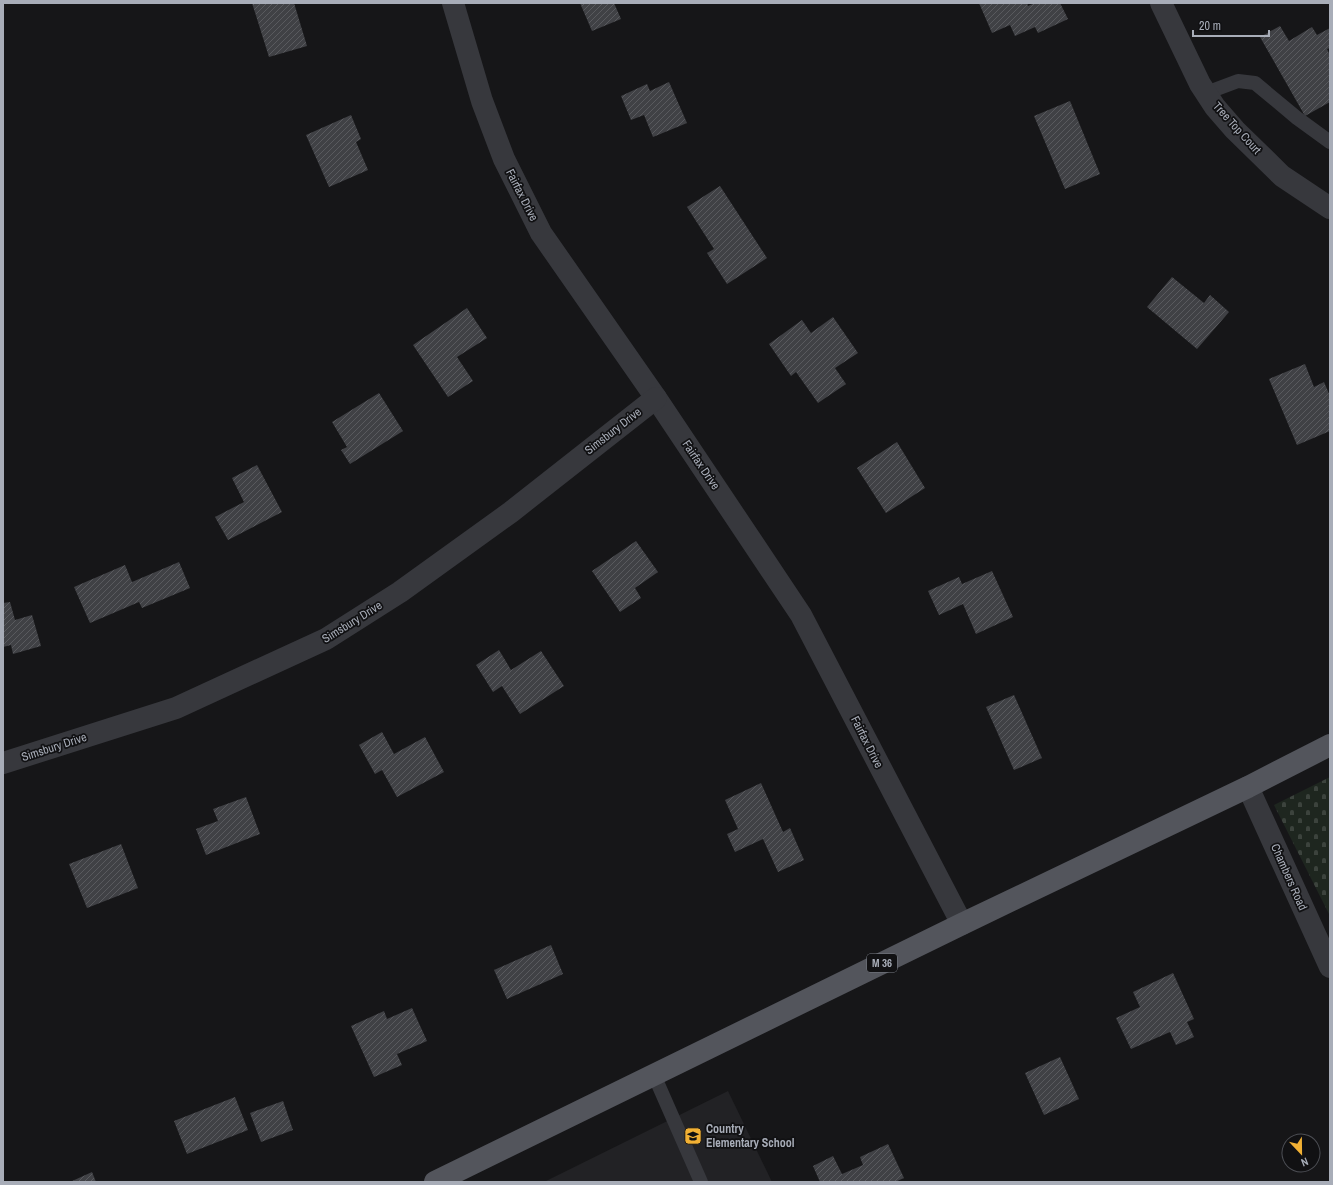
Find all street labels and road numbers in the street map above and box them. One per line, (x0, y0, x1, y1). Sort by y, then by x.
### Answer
street label: Tree Top Court (1209, 98, 1265, 158)
street label: Fairfax Drive (502, 166, 542, 224)
street label: Simsbury Drive (581, 404, 645, 458)
street label: Fairfax Drive (679, 437, 723, 493)
street label: Simsbury Drive (319, 597, 385, 647)
street label: Fairfax Drive (847, 713, 887, 771)
street label: Simsbury Drive (19, 729, 89, 765)
street label: Chambers Road (1267, 841, 1311, 913)
road number: M 36 (867, 954, 897, 972)

